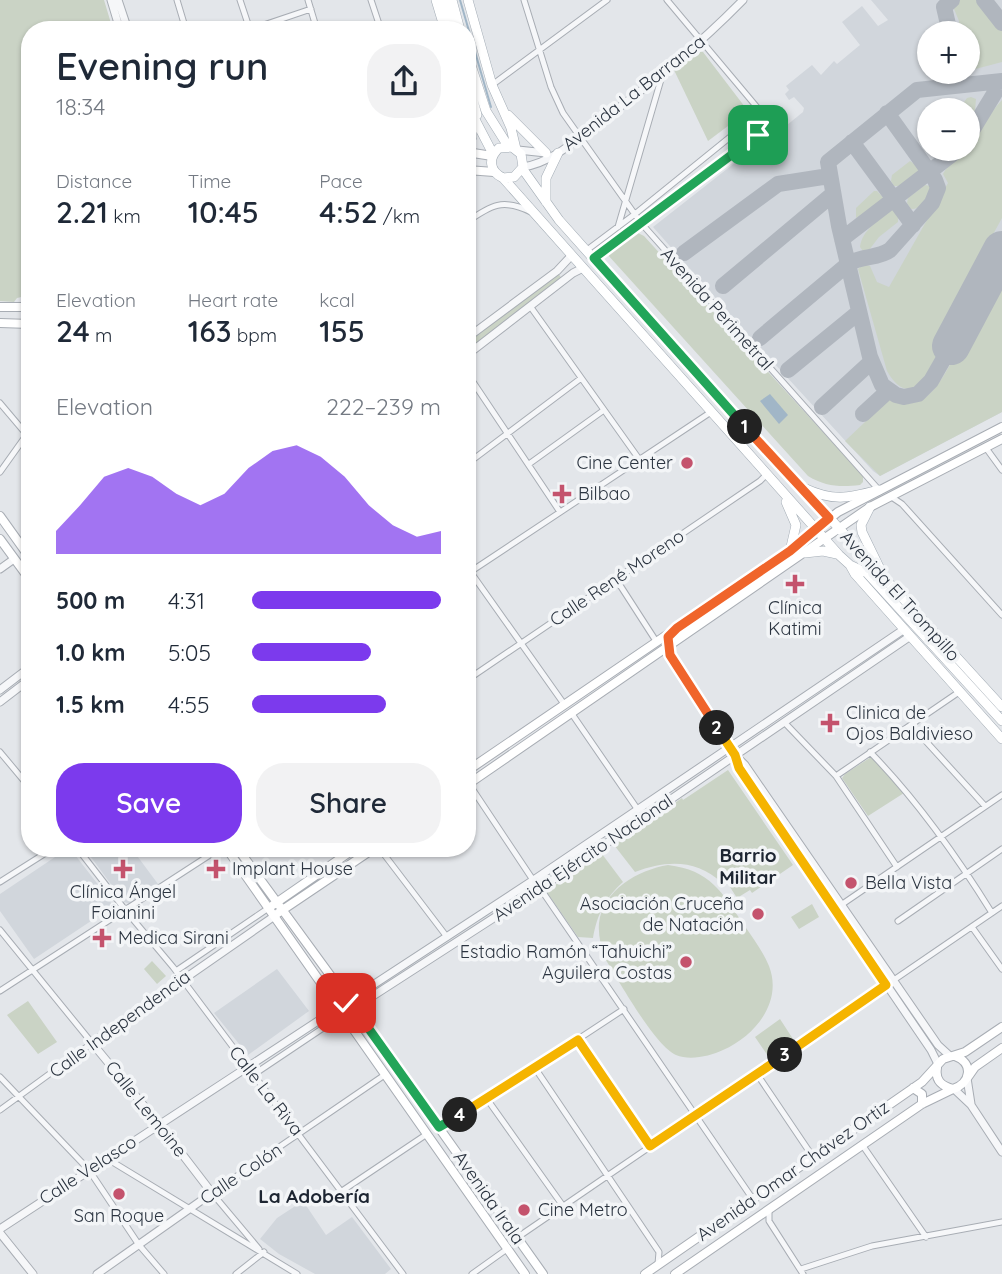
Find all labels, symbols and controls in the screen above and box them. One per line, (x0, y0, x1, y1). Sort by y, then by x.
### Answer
map controls (917, 21, 980, 161)
button: + (917, 21, 980, 84)
street label: Avenida La Barranca (558, 30, 710, 156)
text: Evening run (56, 42, 269, 90)
button: share (367, 44, 441, 118)
text: 18:34 (56, 92, 105, 121)
button: − (917, 98, 980, 161)
pin (728, 105, 788, 165)
icon: arrive (739, 116, 777, 154)
text: Distance (56, 169, 132, 193)
text: Time (188, 169, 231, 193)
text: Pace (319, 169, 363, 193)
text: 2.21 (56, 193, 108, 231)
text: 10:45 (188, 193, 259, 231)
text: 4:52 (319, 193, 378, 231)
text: km (108, 204, 141, 228)
text: /km (378, 204, 420, 228)
street label: Avenida Perimetral (656, 242, 779, 375)
text: Elevation (56, 288, 136, 312)
text: Heart rate (188, 288, 278, 312)
text: kcal (319, 288, 355, 312)
text: 24 (56, 312, 90, 350)
text: 163 (188, 312, 232, 350)
text: 155 (319, 312, 365, 350)
text: m (90, 323, 112, 347)
text: bpm (232, 323, 277, 347)
text: Elevation (56, 392, 153, 421)
text: 222–239 m (326, 392, 441, 421)
pin: 1 (728, 410, 762, 444)
text: 1 (741, 414, 748, 438)
place label: Cine Center (576, 451, 673, 474)
marker: Cine Center (679, 455, 695, 471)
place label: Bilbao (578, 482, 630, 505)
marker: Bilbao (552, 484, 572, 504)
street label: Calle René Moreno (545, 524, 688, 631)
street label: Avenida El Trompillo (835, 525, 965, 666)
marker: Clínica Katimi (785, 574, 805, 594)
text: 500 m (56, 586, 125, 615)
text: 4:31 (168, 586, 205, 615)
place label: Clínica Katimi (768, 596, 822, 640)
text: 1.0 km (56, 638, 126, 667)
text: 5:05 (168, 638, 211, 667)
text: 1.5 km (56, 690, 125, 719)
text: 4:55 (168, 690, 210, 719)
place label: Clinica de Ojos Baldivieso (846, 701, 973, 745)
pin: 2 (700, 710, 734, 746)
marker: Clinica de Ojos Baldivieso (820, 713, 840, 733)
text: 2 (711, 715, 722, 739)
button: Save (56, 763, 242, 843)
button: Share (256, 763, 441, 843)
street label: Avenida Ejército Nacional (488, 789, 677, 926)
district label: Barrio Militar (719, 843, 777, 889)
place label: Implant House (232, 857, 353, 880)
marker: Clínica Ángel Foianini (113, 859, 133, 879)
marker: Implant House (206, 859, 226, 879)
place label: Bella Vista (865, 871, 952, 894)
marker: Bella Vista (843, 875, 859, 891)
place label: Clínica Ángel Foianini (70, 880, 176, 924)
place label: Asociación Cruceña de Natación (580, 892, 744, 936)
marker: Asociación Cruceña de Natación (750, 906, 766, 922)
place label: Medica Sirani (118, 926, 229, 949)
marker: Medica Sirani (92, 928, 112, 948)
place label: Estadio Ramón “Tahuichi” Aguilera Costas (460, 940, 672, 984)
marker: Estadio Ramón “Tahuichi” Aguilera Costas (678, 954, 694, 970)
street label: Calle Independencia (45, 965, 195, 1083)
pin (316, 973, 376, 1033)
icon: check (327, 984, 365, 1022)
pin: 3 (768, 1038, 802, 1072)
street label: Calle La Riva (224, 1041, 309, 1140)
text: 3 (779, 1042, 790, 1066)
street label: Calle Lemoine (101, 1056, 192, 1162)
street label: Avenida Omar Chávez Ortiz (692, 1095, 893, 1246)
pin: 4 (442, 1098, 477, 1132)
text: 4 (454, 1102, 465, 1126)
street label: Calle Velasco (35, 1130, 141, 1210)
street label: Calle Colón (195, 1138, 286, 1209)
street label: Avenida Irala (449, 1147, 530, 1249)
district label: La Adobería (258, 1184, 370, 1208)
marker: San Roque (111, 1186, 127, 1202)
place label: Cine Metro (538, 1198, 628, 1221)
marker: Cine Metro (516, 1202, 532, 1218)
place label: San Roque (74, 1204, 164, 1227)

